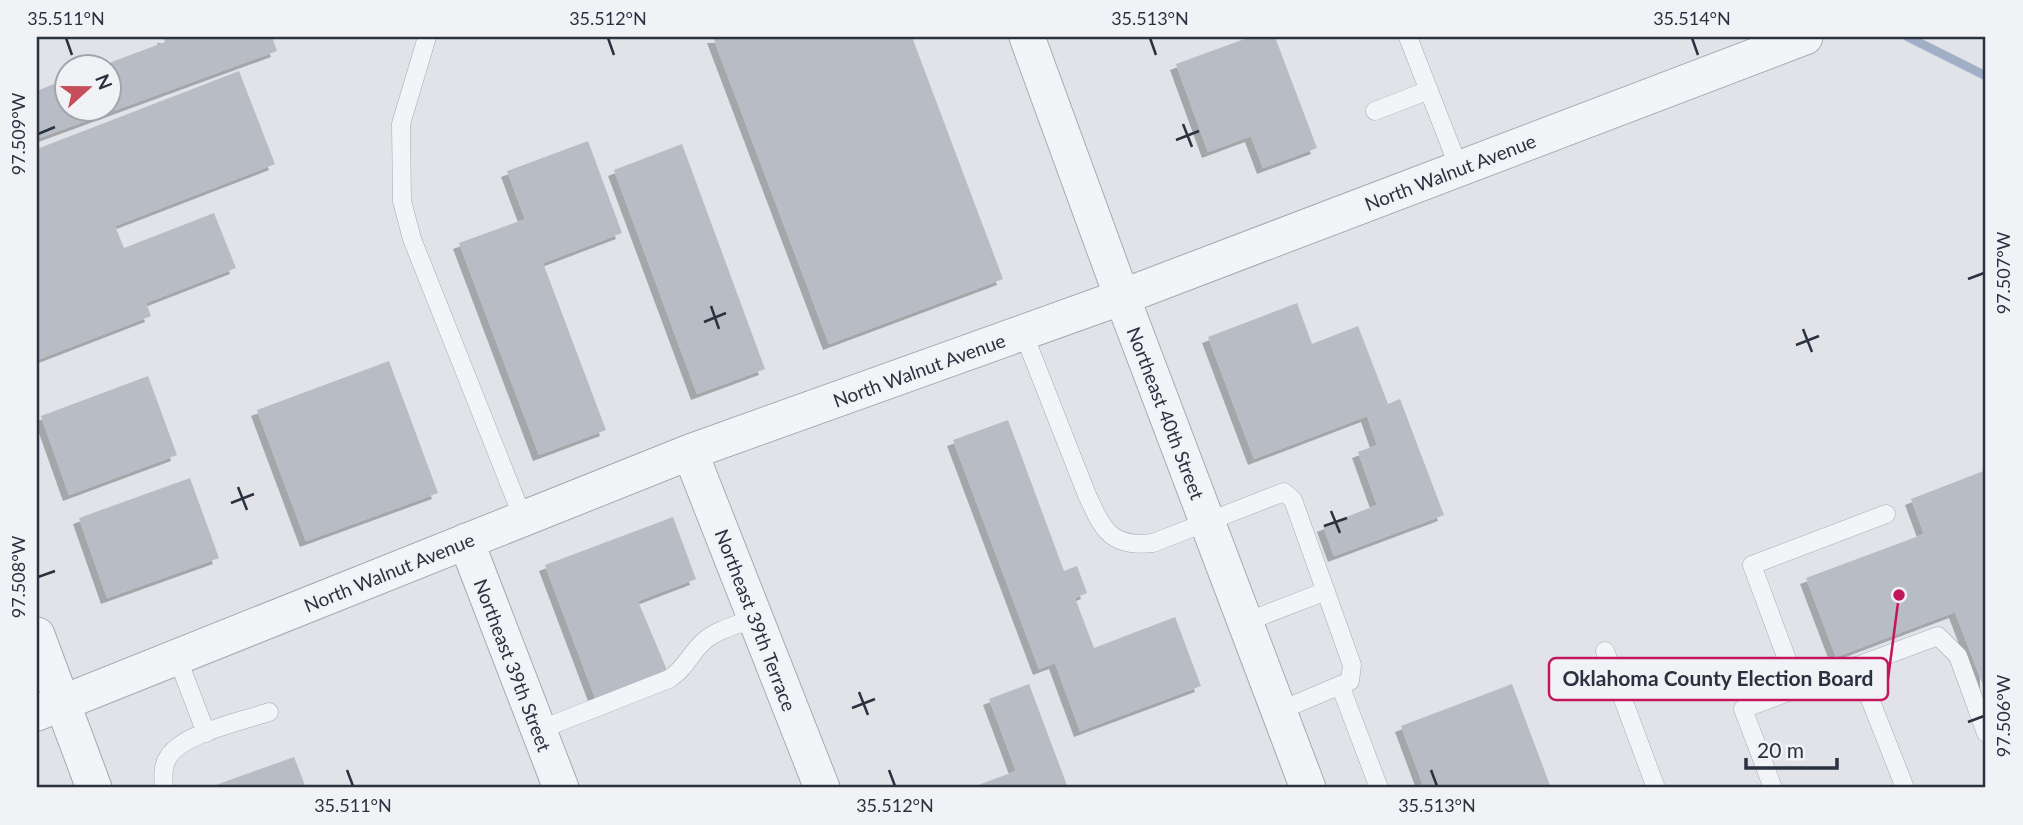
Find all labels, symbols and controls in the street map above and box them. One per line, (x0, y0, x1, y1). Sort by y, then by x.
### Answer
text: 35.511°N (27, 7, 105, 29)
text: 35.512°N (569, 7, 647, 29)
text: 35.513°N (1111, 7, 1189, 29)
text: 35.514°N (1653, 7, 1731, 29)
north arrow (52, 52, 122, 122)
text: N (91, 71, 118, 93)
text: 97.509°W (7, 92, 29, 175)
street label: North Walnut Avenue (1361, 129, 1539, 215)
text: 97.507°W (1992, 231, 2014, 314)
street label: Northeast 40th Street (1122, 323, 1210, 503)
street label: North Walnut Avenue (830, 328, 1008, 412)
street label: Northeast 39th Terrace (711, 526, 801, 714)
street label: North Walnut Avenue (301, 527, 477, 617)
text: 97.508°W (7, 535, 29, 618)
street label: Northeast 39th Street (469, 575, 557, 755)
callout: Oklahoma County Election Board (1549, 658, 1888, 700)
text: Oklahoma County Election Board (1563, 665, 1873, 690)
text: 97.506°W (1992, 674, 2014, 757)
scale bar (1746, 727, 1838, 771)
text: 20 m (1757, 737, 1804, 762)
text: 35.511°N (314, 794, 392, 816)
text: 35.512°N (856, 794, 934, 816)
text: 35.513°N (1398, 794, 1476, 816)

